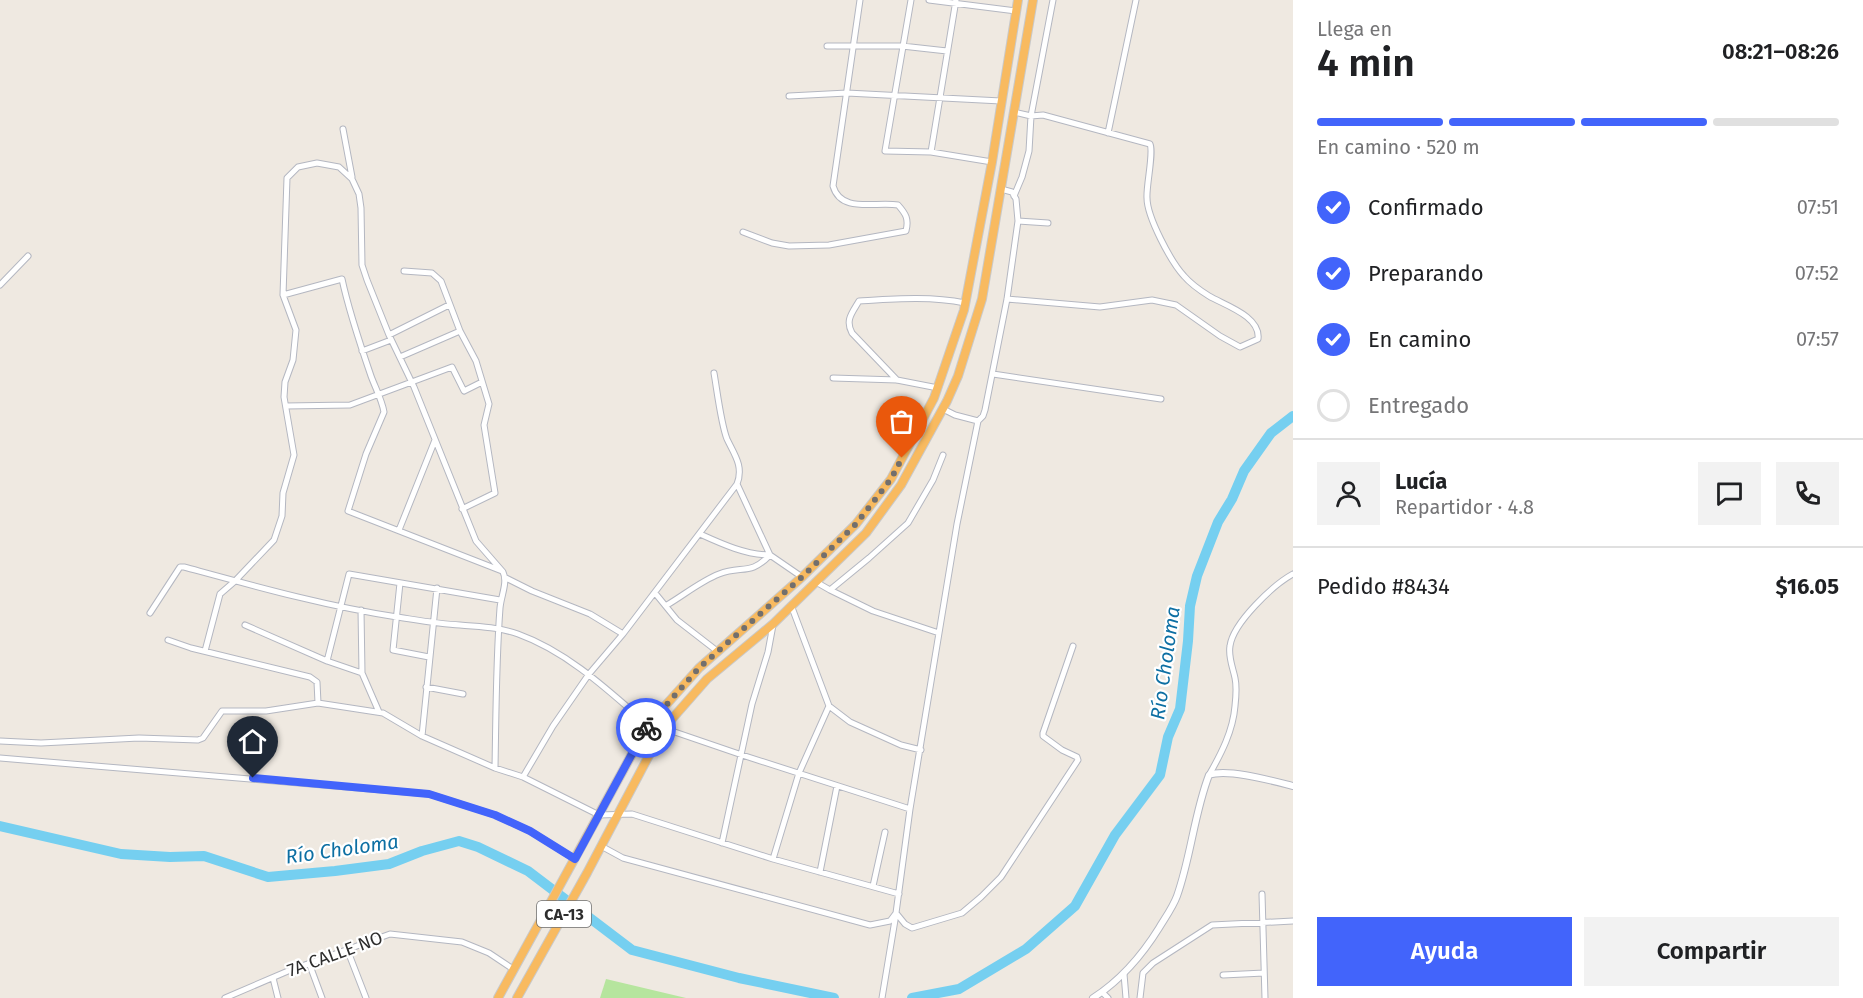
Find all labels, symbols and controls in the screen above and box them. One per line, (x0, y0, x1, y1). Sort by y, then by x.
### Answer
text: Llega en (1317, 17, 1392, 41)
text: 08:21–08:26 (1722, 38, 1839, 65)
text: 4 min (1317, 40, 1415, 86)
text: En camino · 520 m (1317, 135, 1480, 159)
icon: check (1317, 191, 1350, 224)
text: Confirmado (1368, 194, 1484, 221)
text: 07:51 (1797, 195, 1839, 219)
icon: check (1317, 257, 1350, 290)
text: Preparando (1368, 260, 1484, 287)
text: 07:52 (1795, 261, 1839, 285)
icon: check (1317, 323, 1350, 356)
text: En camino (1368, 326, 1471, 353)
text: 07:57 (1796, 327, 1839, 351)
text: Entregado (1368, 392, 1469, 419)
pin (876, 396, 927, 458)
icon: bag (885, 405, 918, 438)
button: person (1317, 462, 1380, 525)
button: chat (1698, 462, 1761, 525)
button: phone (1776, 462, 1839, 525)
text: Lucía (1395, 468, 1447, 495)
text: Repartidor · 4.8 (1395, 495, 1534, 519)
text: Pedido #8434 (1317, 573, 1450, 600)
text: $16.05 (1775, 573, 1839, 600)
water label: Río Choloma (1145, 605, 1185, 721)
courier (616, 698, 676, 758)
icon: bike (630, 712, 663, 745)
pin (227, 716, 278, 778)
icon: home (236, 725, 269, 758)
water label: Río Choloma (284, 829, 400, 869)
road number: CA-13 (537, 901, 591, 927)
button: Ayuda (1317, 917, 1572, 986)
button: Compartir (1584, 917, 1839, 986)
street label: 7A CALLE NO (284, 927, 386, 981)

